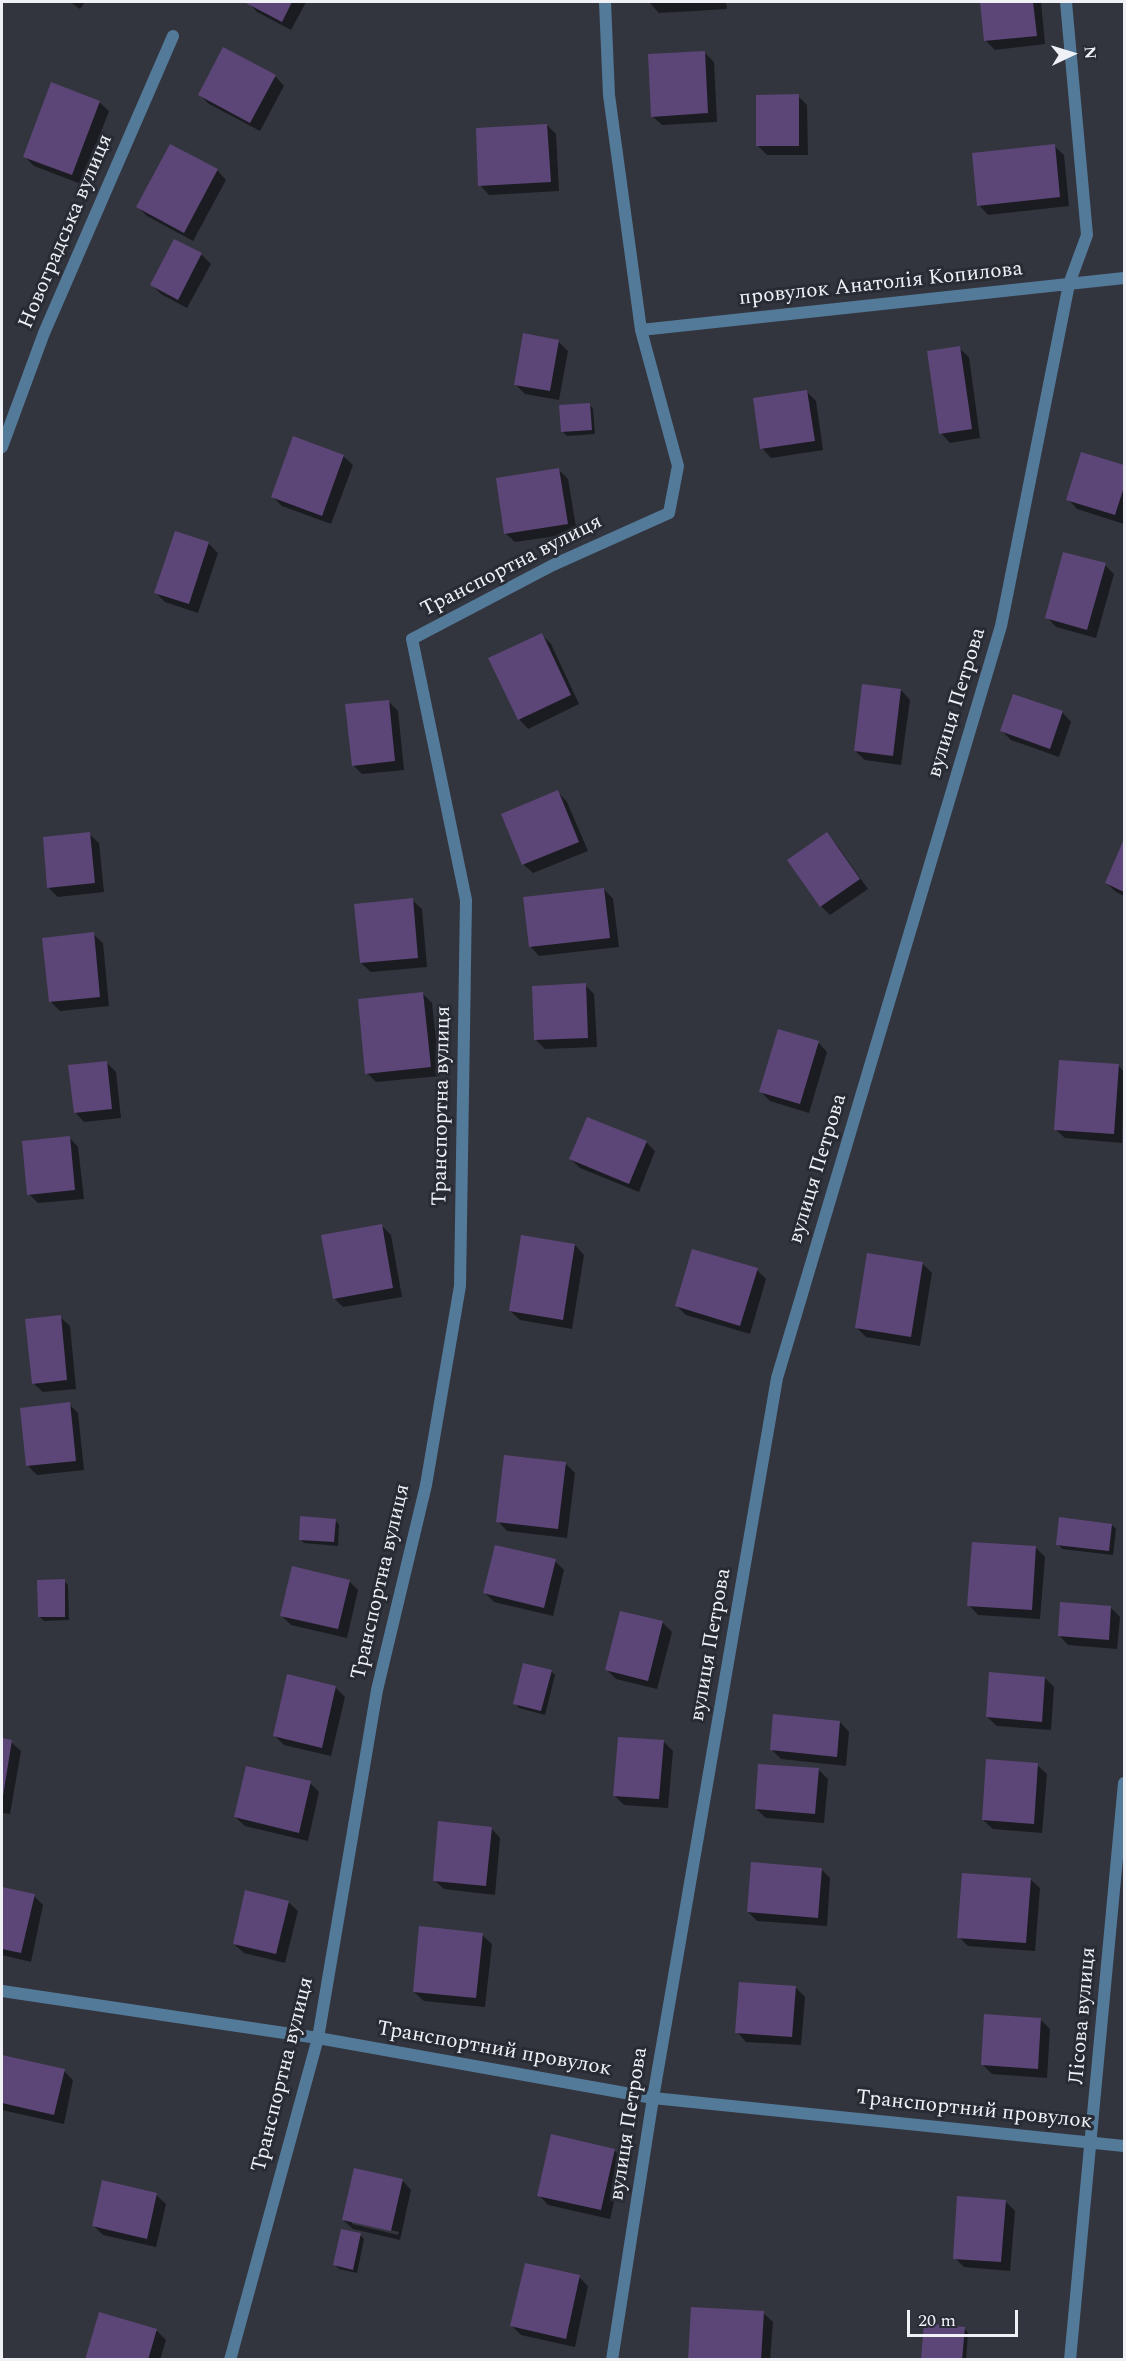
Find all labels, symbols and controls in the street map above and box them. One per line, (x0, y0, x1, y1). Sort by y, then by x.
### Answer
north arrow (1042, 24, 1102, 84)
text: N (1078, 45, 1102, 60)
street label: Новоградська вулиця (15, 131, 119, 333)
street label: провулок Анатолія Копилова (738, 258, 1024, 312)
street label: Транспортна вулиця (417, 510, 607, 624)
street label: вулиця Петрова (923, 625, 993, 781)
street label: Транспортна вулиця (429, 1006, 457, 1206)
street label: вулиця Петрова (784, 1091, 854, 1247)
street label: Транспортна вулиця (347, 1482, 417, 1682)
street label: вулиця Петрова (686, 1566, 738, 1724)
street label: Лісова вулиця (1065, 1946, 1103, 2086)
street label: Транспортна вулиця (248, 1975, 320, 2175)
street label: Транспортний провулок (375, 2017, 613, 2083)
street label: вулиця Петрова (605, 2045, 655, 2203)
street label: Транспортний провулок (855, 2086, 1093, 2136)
scale bar (910, 2298, 1021, 2336)
text: 20 m (918, 2307, 956, 2334)

